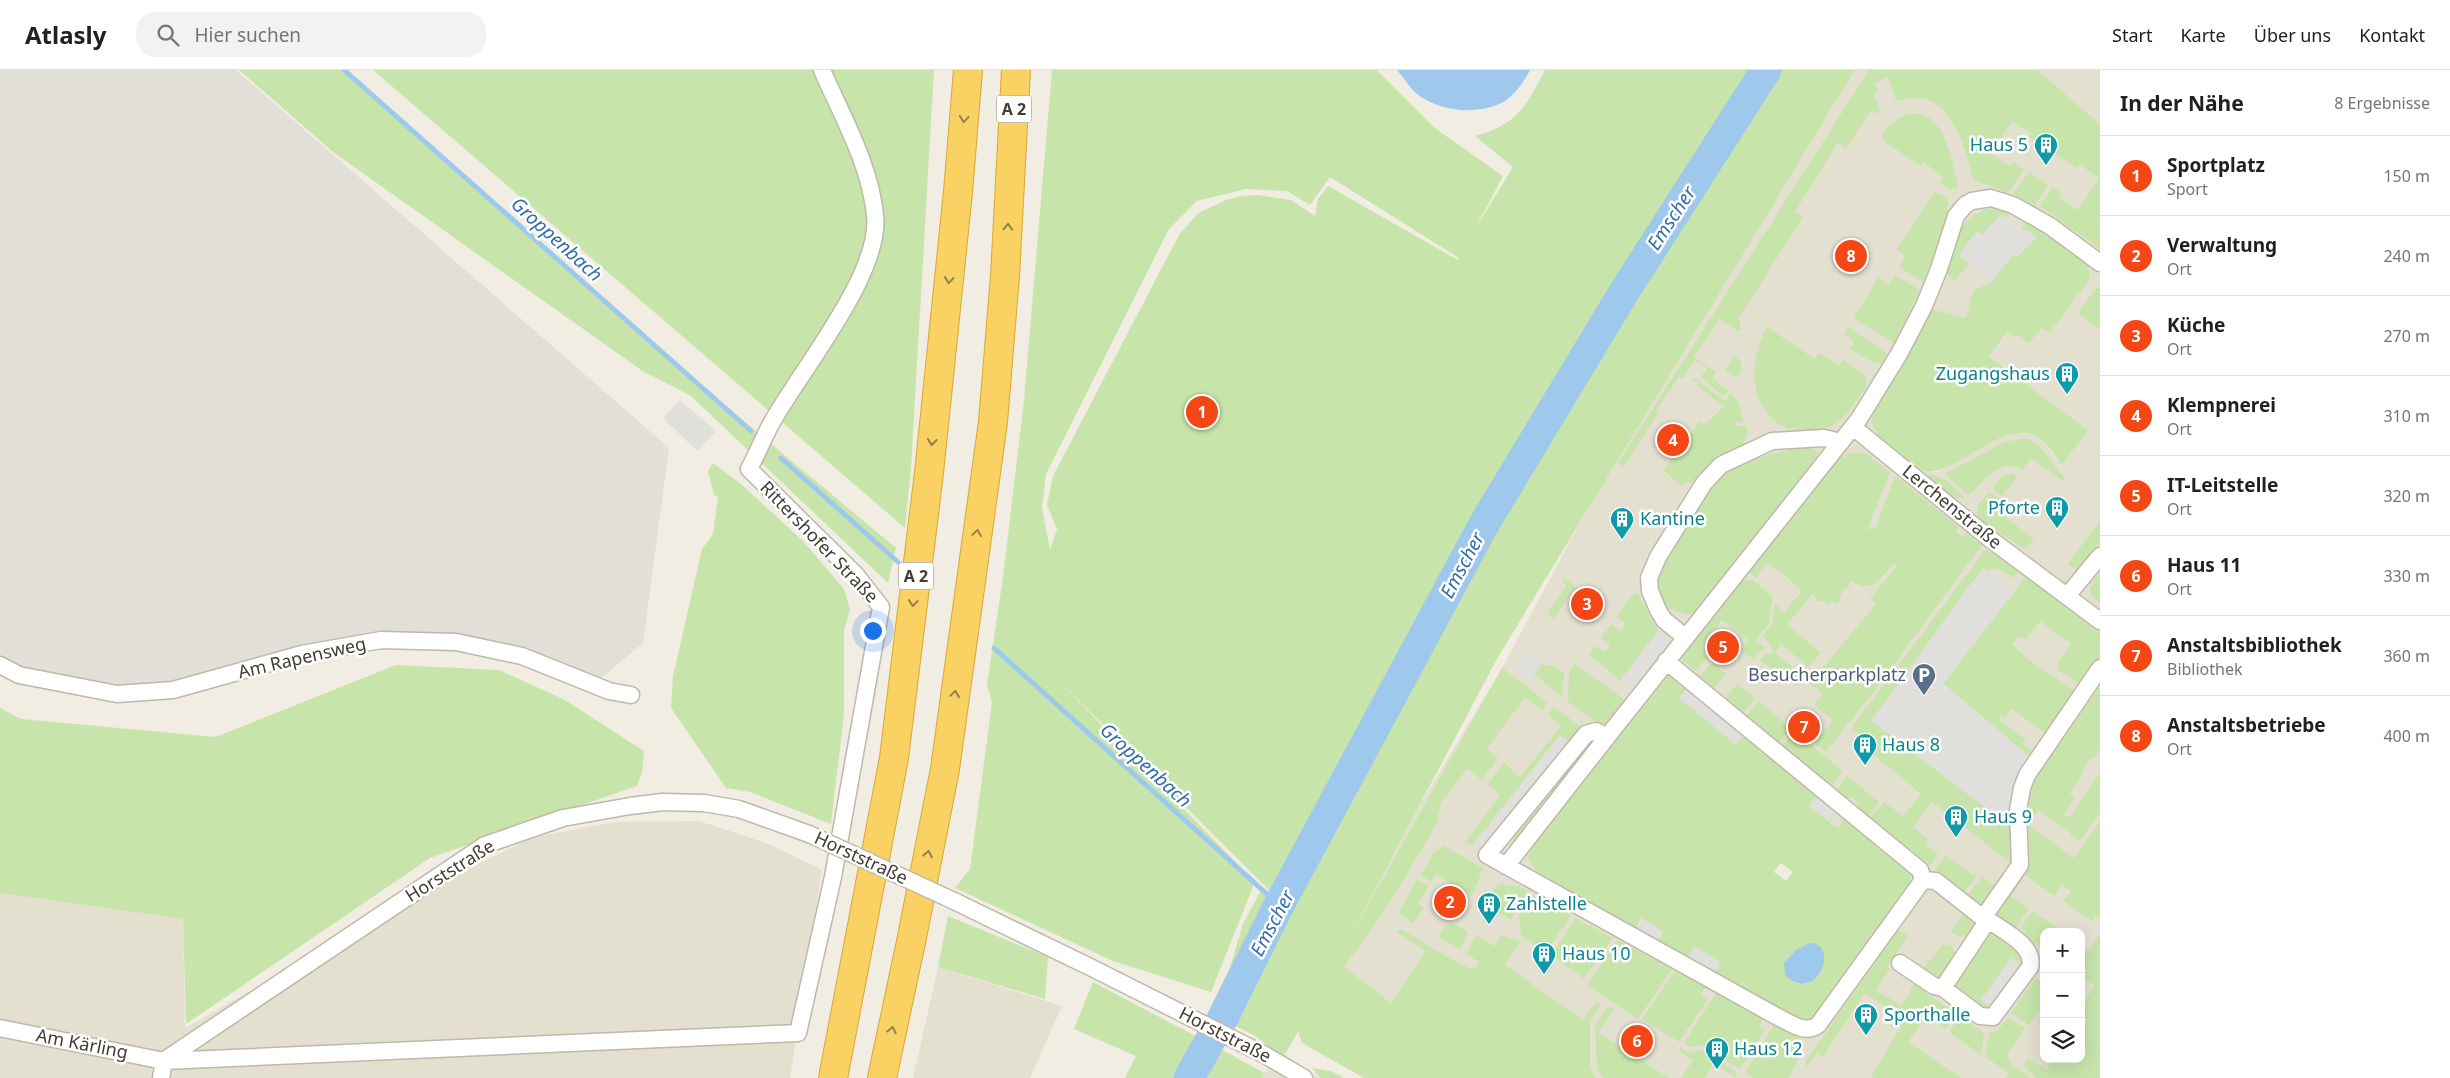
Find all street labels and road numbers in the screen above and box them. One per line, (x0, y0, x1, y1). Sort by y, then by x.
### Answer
road number: A 2 (996, 96, 1032, 122)
street label: Lerchenstraße (1898, 459, 2007, 554)
street label: Rittershofer Straße (755, 475, 884, 607)
road number: A 2 (898, 562, 934, 590)
street label: Am Rapensweg (235, 631, 368, 683)
street label: Horststraße (811, 825, 912, 889)
street label: Horststraße (400, 833, 498, 907)
street label: Horststraße (1175, 1001, 1276, 1068)
street label: Am Kärling (34, 1022, 130, 1064)

